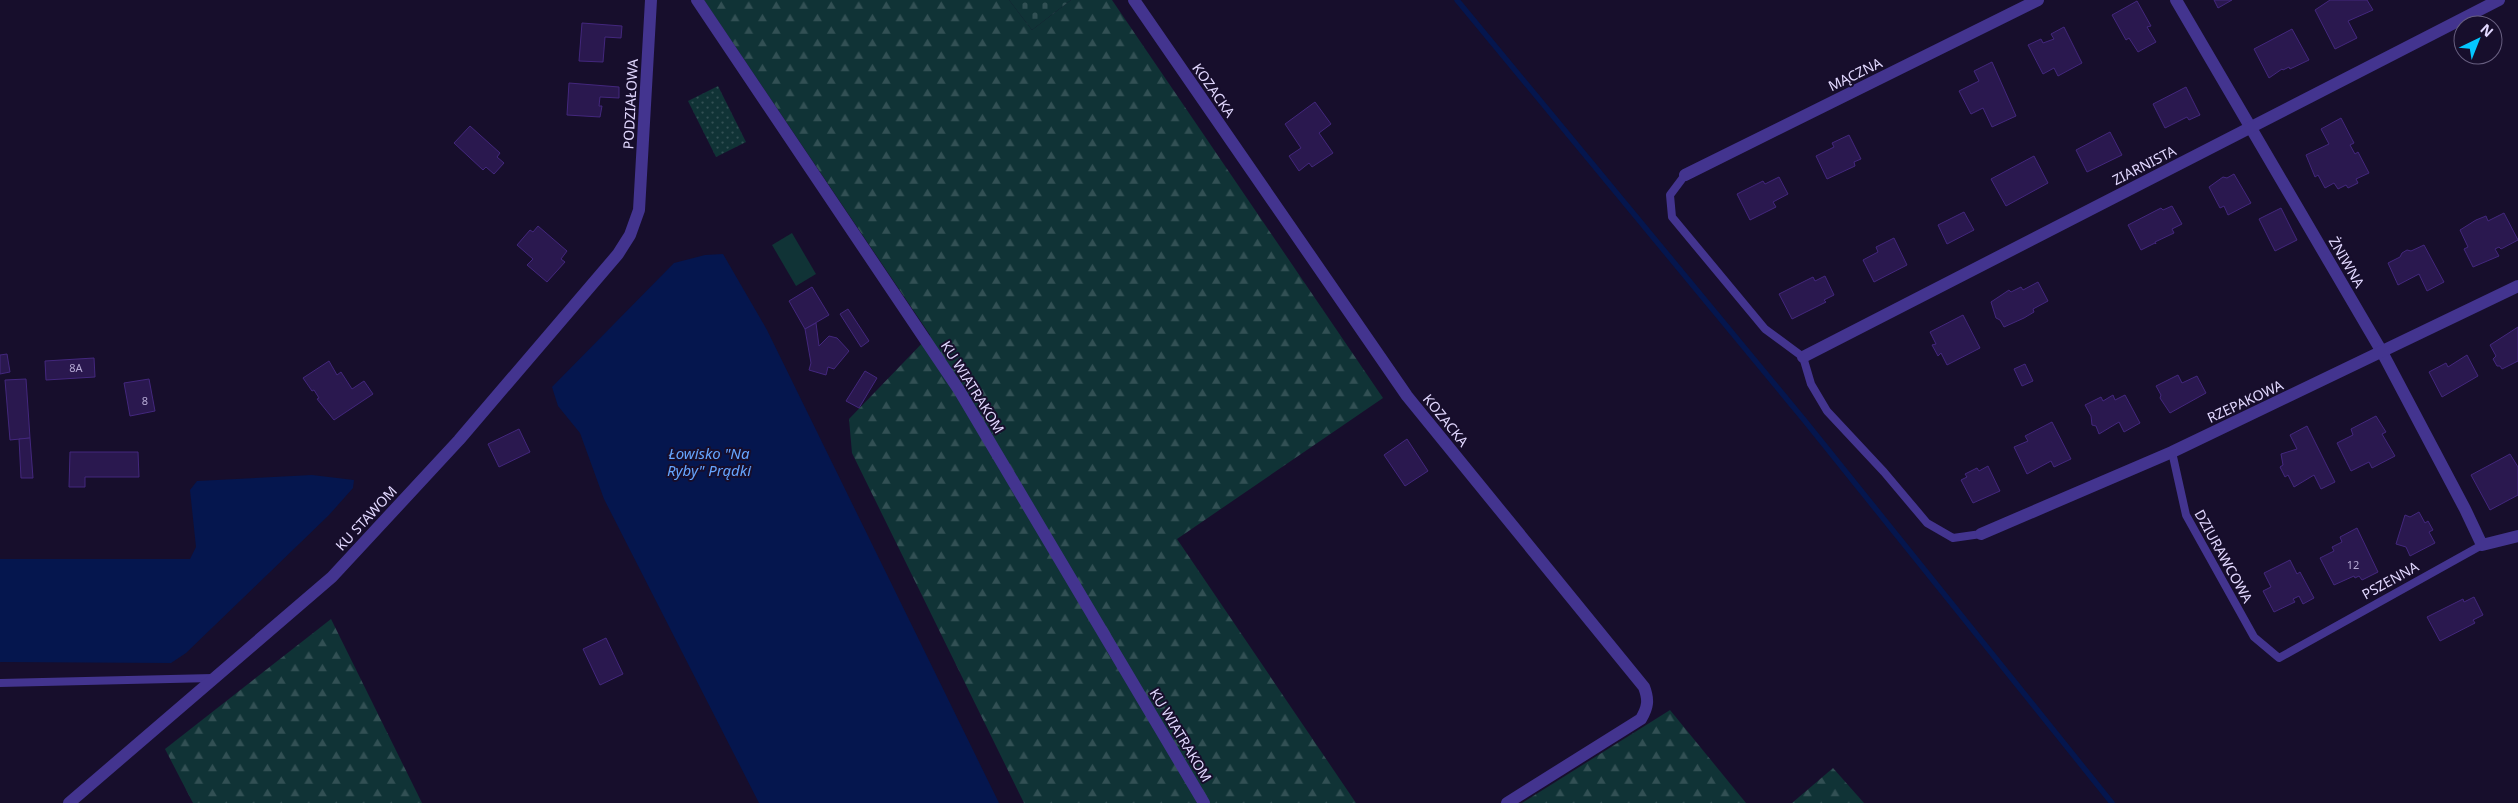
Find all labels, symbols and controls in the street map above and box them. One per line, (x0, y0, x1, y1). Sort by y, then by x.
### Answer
north arrow (2453, 15, 2503, 65)
text: N (2477, 19, 2498, 41)
street label: MĄCZNA (1825, 53, 1885, 95)
street label: PODZIAŁOWA (618, 58, 642, 150)
street label: KOZACKA (1188, 59, 1240, 121)
street label: ZIARNISTA (2109, 141, 2179, 189)
street label: ŻNIWNA (2325, 233, 2369, 291)
street label: KU WIATRAKOM (937, 337, 1009, 437)
house number: 8A (69, 360, 84, 375)
street label: RZEPAKOWA (2204, 375, 2286, 427)
street label: KOZACKA (1419, 390, 1473, 450)
house number: 8 (142, 393, 148, 408)
water label: Łowisko "Na Ryby" Prądki (667, 443, 752, 480)
street label: KU STAWOM (331, 482, 401, 554)
street label: DZIURAWCOWA (2191, 506, 2257, 606)
house number: 12 (2347, 557, 2359, 572)
street label: PSZENNA (2358, 557, 2422, 603)
street label: KU WIATRAKOM (1146, 685, 1216, 785)

